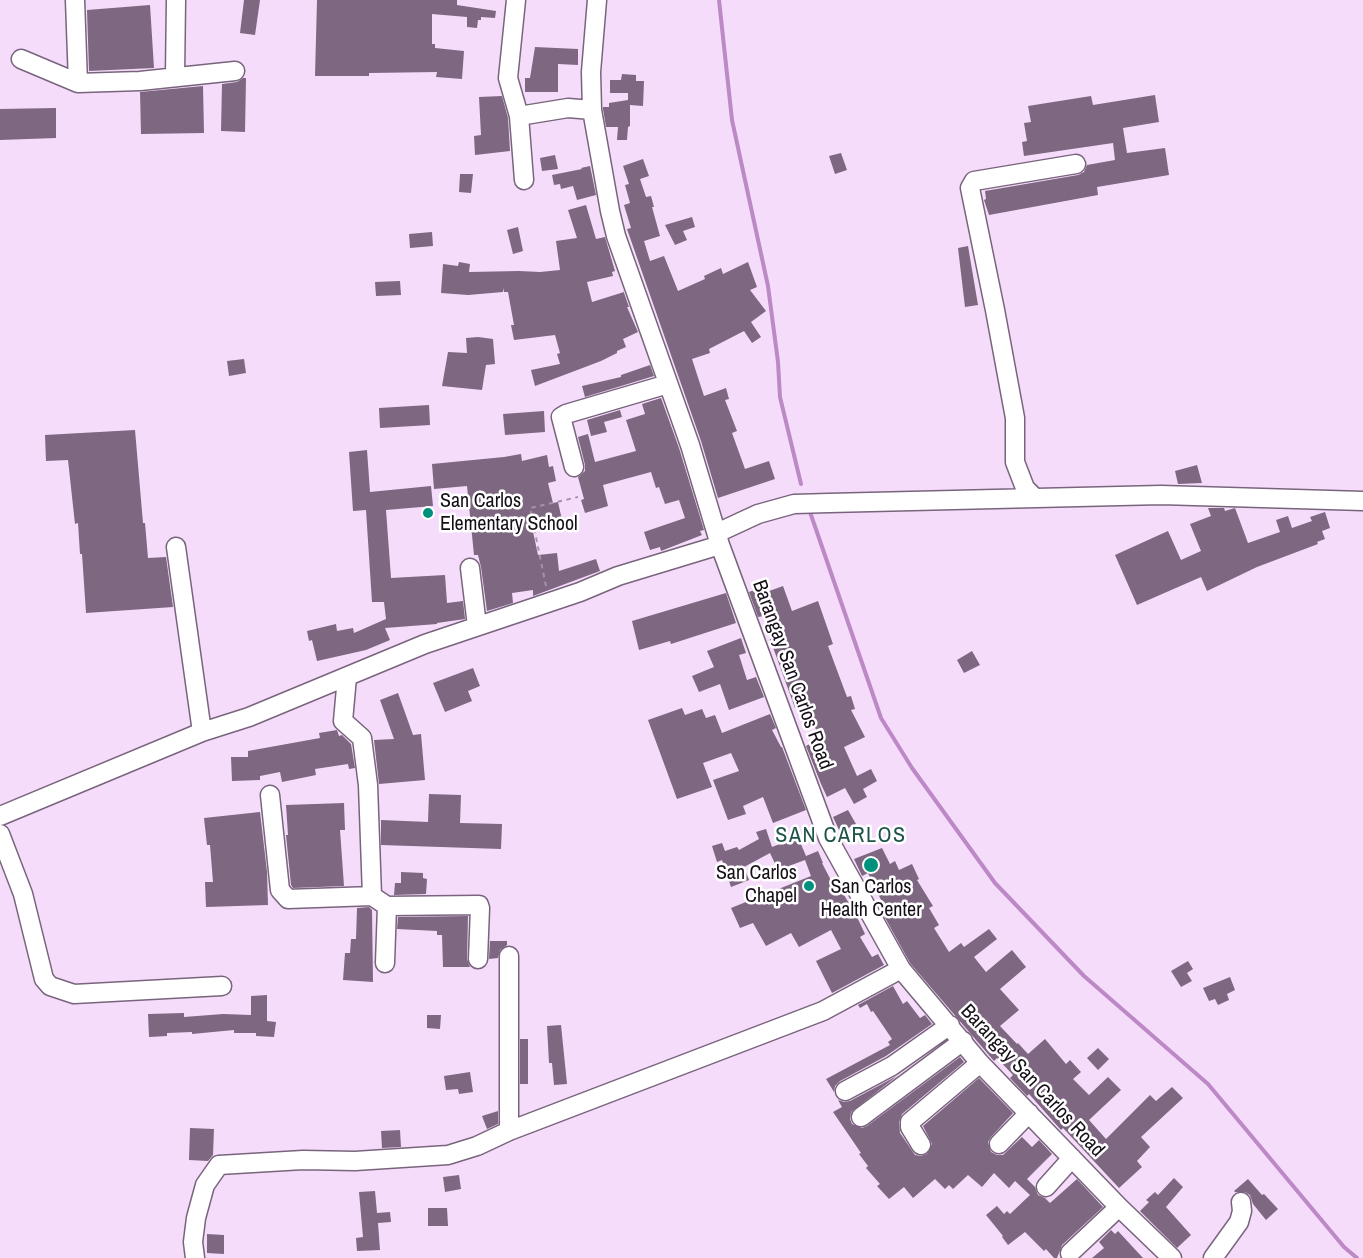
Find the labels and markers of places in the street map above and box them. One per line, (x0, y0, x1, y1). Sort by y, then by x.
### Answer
place label: San Carlos Elementary School (440, 490, 578, 537)
marker: San Carlos Elementary School (421, 506, 435, 520)
marker: San Carlos Health Center (862, 856, 880, 874)
place label: San Carlos Chapel (716, 862, 797, 909)
place label: San Carlos Health Center (820, 876, 922, 923)
marker: San Carlos Chapel (802, 879, 816, 893)

